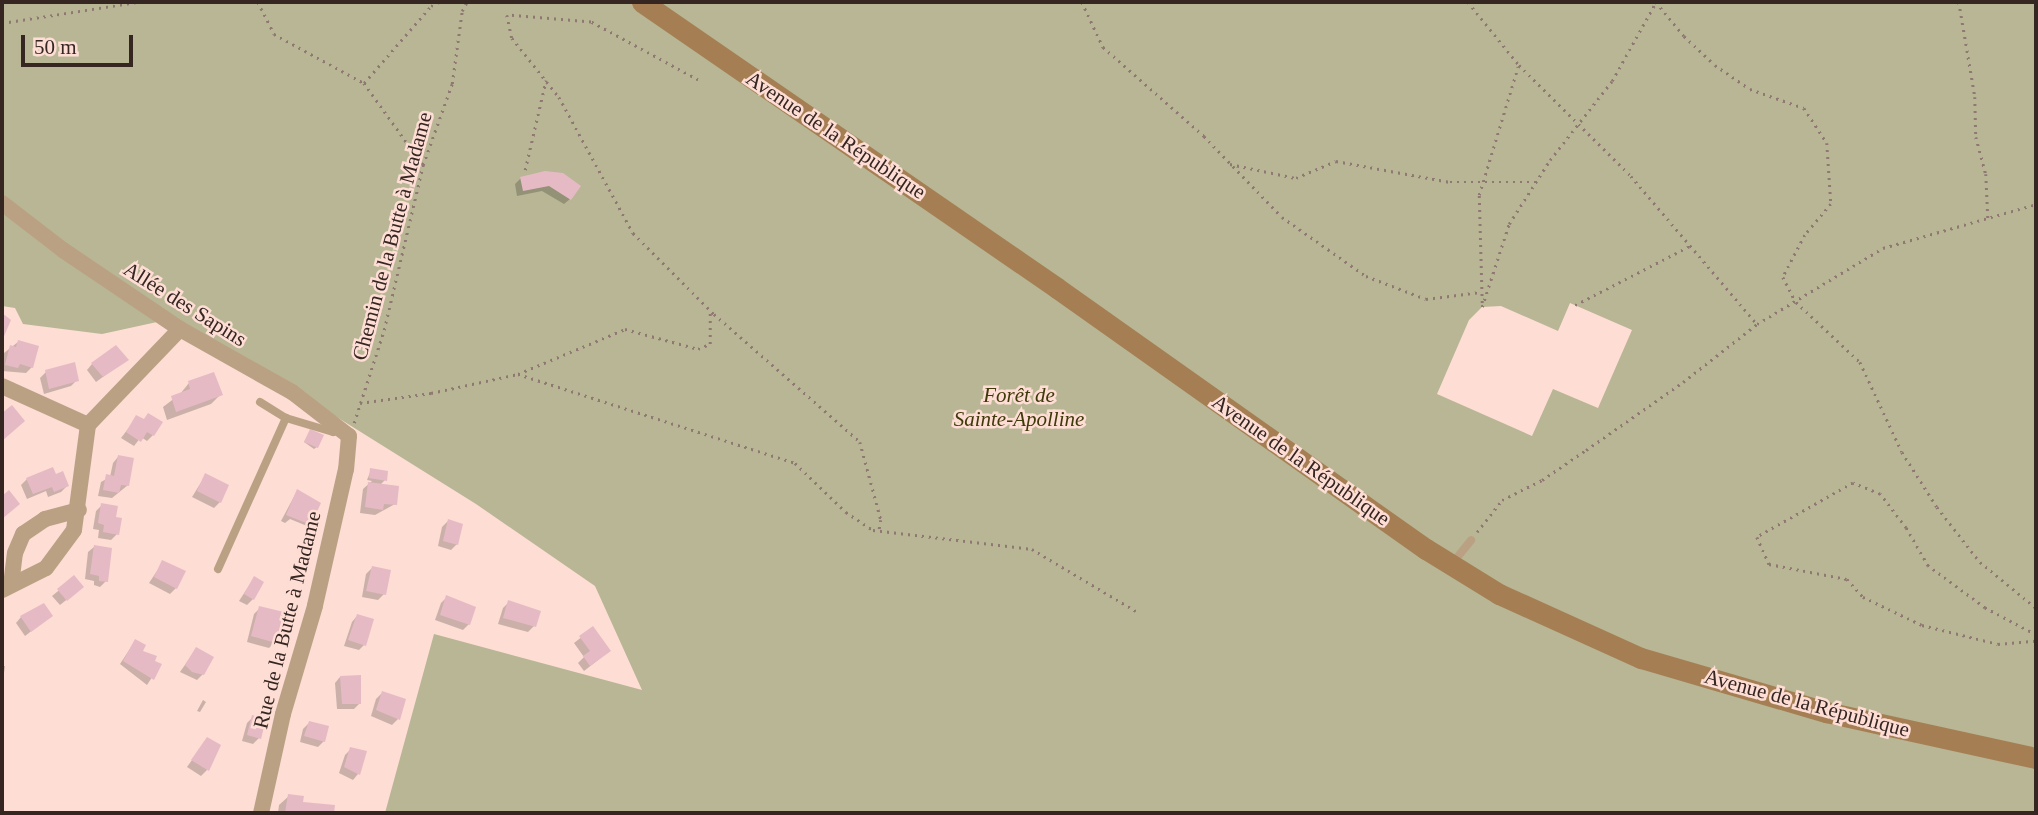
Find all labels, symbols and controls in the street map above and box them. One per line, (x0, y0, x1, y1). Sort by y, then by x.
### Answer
scale bar (24, 21, 136, 65)
text: 50 m (34, 35, 77, 59)
street label: Avenue de la République (741, 65, 931, 205)
street label: Chemin de la Butte à Madame (347, 109, 437, 363)
street label: Allée des Sapins (119, 256, 251, 352)
park label: Forêt de Sainte-Apolline (954, 382, 1084, 432)
street label: Avenue de la République (1207, 389, 1395, 531)
street label: Rue de la Butte à Madame (248, 509, 326, 731)
street label: Avenue de la République (1702, 663, 1912, 743)

